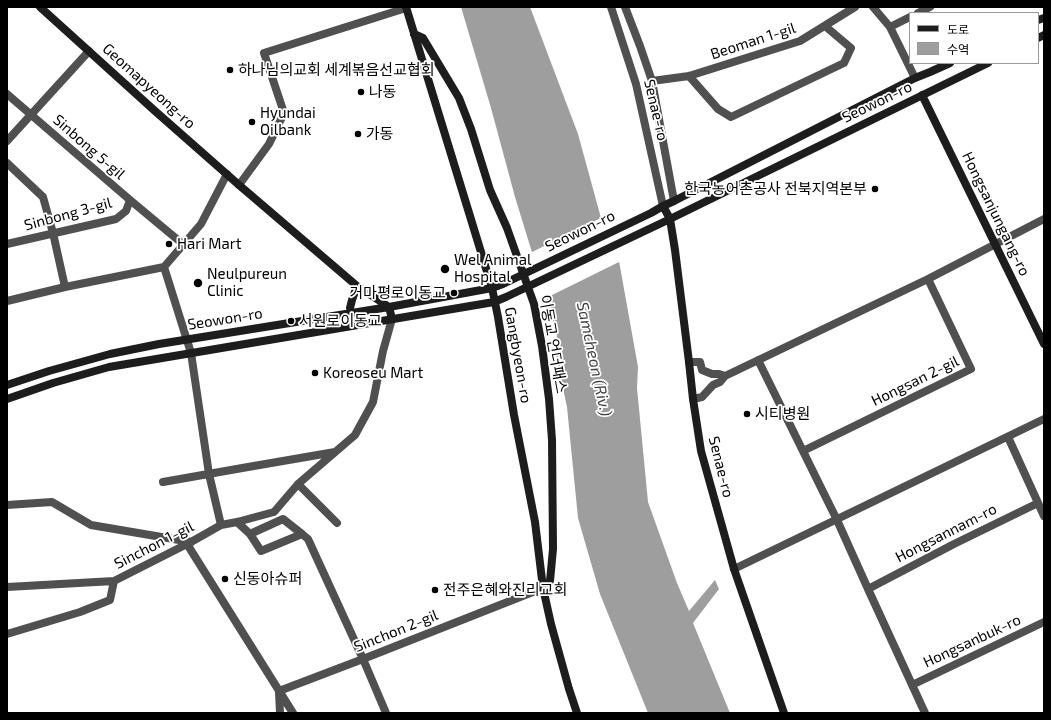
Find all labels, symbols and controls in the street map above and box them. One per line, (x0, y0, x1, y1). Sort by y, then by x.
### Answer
legend (909, 12, 1039, 64)
street label: Beoman 1-gil (708, 19, 798, 63)
text: 도로 (947, 22, 969, 36)
street label: Geomapyeong-ro (99, 40, 199, 132)
text: 수역 (947, 42, 969, 56)
place label: 하나님의교회 세계볶음선교협회 (238, 61, 435, 79)
marker: 하나님의교회 세계볶음선교협회 (225, 65, 235, 75)
street label: Seowon-ro (839, 77, 915, 127)
street label: Senae-ro (640, 78, 672, 142)
place label: 나동 (369, 83, 397, 101)
marker: 나동 (356, 87, 366, 97)
place label: Hyundai Oilbank (260, 104, 316, 139)
street label: Sinbong 5-gil (49, 111, 129, 183)
marker: Hyundai Oilbank (247, 117, 257, 127)
place label: 가동 (366, 125, 394, 143)
marker: 가동 (353, 129, 363, 139)
street label: Hongsanjungang-ro (958, 149, 1034, 279)
place label: 한국농어촌공사 전북지역본부 (684, 180, 867, 198)
marker: 한국농어촌공사 전북지역본부 (870, 184, 880, 194)
street label: Sinbong 3-gil (22, 194, 114, 234)
street label: Seowon-ro (542, 206, 618, 256)
place label: Hari Mart (177, 235, 241, 253)
marker: Hari Mart (164, 239, 174, 249)
place label: Wel Animal Hospital (454, 251, 531, 286)
marker: Wel Animal Hospital (439, 263, 451, 275)
place label: Neulpureun Clinic (207, 265, 287, 300)
marker: Neulpureun Clinic (192, 277, 204, 289)
place label: 거마평로이동교 (349, 284, 446, 302)
marker: 거마평로이동교 (449, 288, 459, 298)
street label: 이동교 언더패스 (535, 293, 571, 395)
water label: Samcheon (Riv.) (573, 300, 615, 418)
street label: Seowon-ro (186, 304, 264, 334)
street label: Gangbyeon-ro (501, 305, 535, 405)
place label: 서원로이동교 (299, 312, 382, 330)
marker: 서원로이동교 (286, 316, 296, 326)
street label: Hongsan 2-gil (868, 352, 962, 410)
place label: Koreoseu Mart (323, 364, 423, 382)
marker: Koreoseu Mart (310, 368, 320, 378)
place label: 시티병원 (755, 405, 810, 423)
marker: 시티병원 (742, 409, 752, 419)
street label: Senae-ro (705, 434, 737, 500)
street label: Hongsannam-ro (892, 500, 1000, 566)
street label: Sinchon 1-gil (111, 517, 197, 573)
place label: 신동아슈퍼 (233, 570, 302, 588)
marker: 신동아슈퍼 (220, 574, 230, 584)
place label: 전주은혜와진리교회 (443, 581, 567, 599)
marker: 전주은혜와진리교회 (430, 585, 440, 595)
street label: Sinchon 2-gil (351, 606, 441, 656)
street label: Hongsanbuk-ro (920, 611, 1024, 671)

